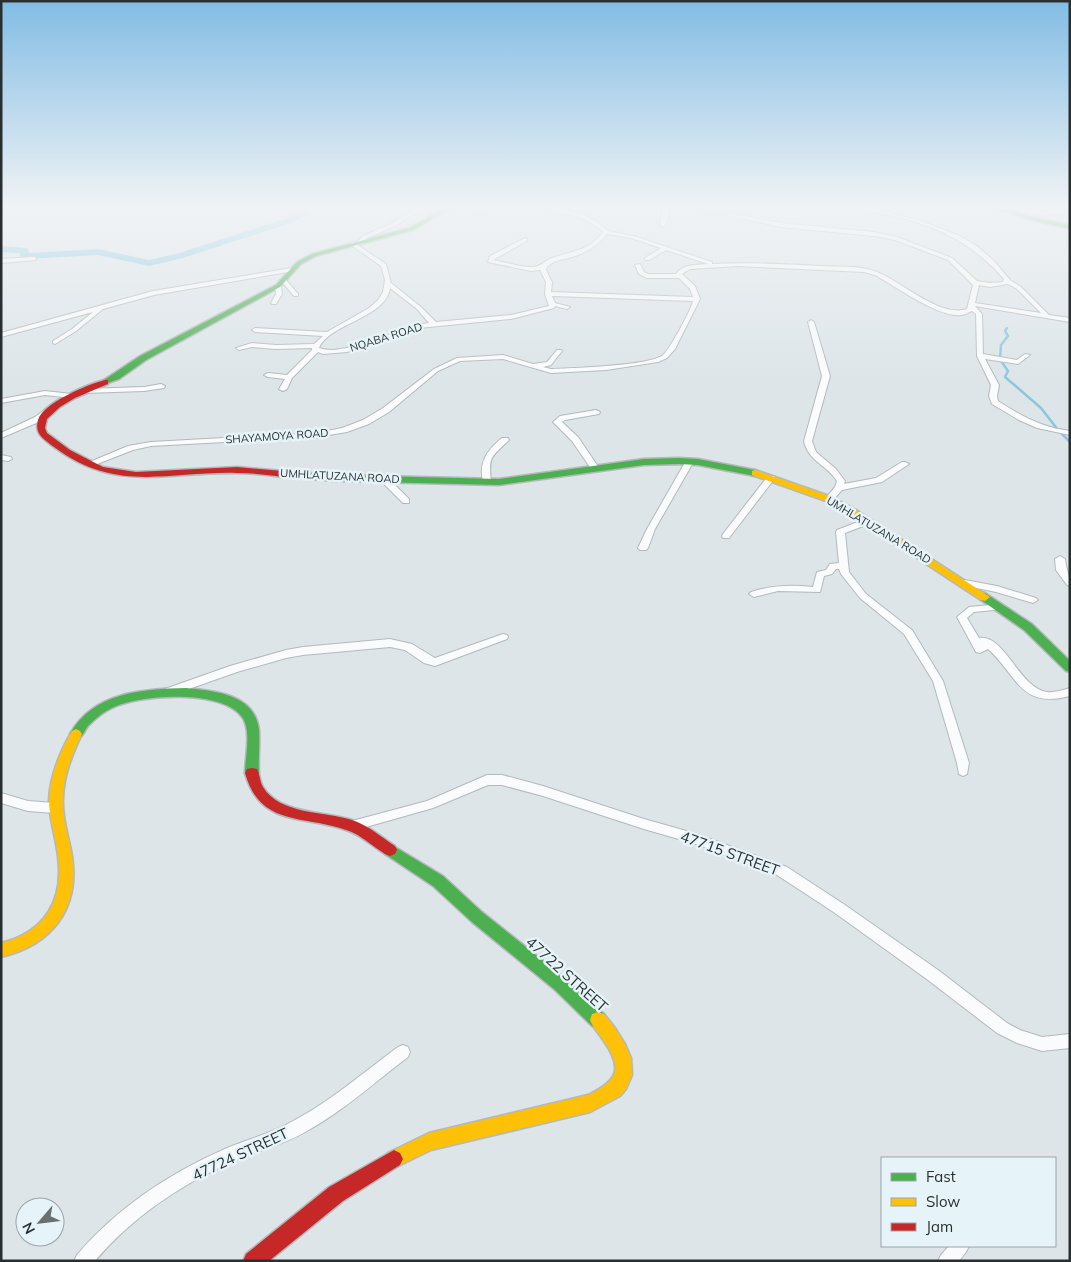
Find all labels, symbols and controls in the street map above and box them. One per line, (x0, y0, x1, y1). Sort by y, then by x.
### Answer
street label: NQABA ROAD (348, 319, 424, 355)
street label: SHAYAMOYA ROAD (225, 425, 329, 447)
street label: UMHLATUZANA ROAD (280, 466, 400, 486)
street label: UMHLATUZANA ROAD (824, 493, 934, 567)
street label: 47715 STREET (678, 826, 782, 880)
street label: 47722 STREET (522, 932, 612, 1016)
street label: 47724 STREET (189, 1123, 291, 1185)
legend (881, 1157, 1056, 1247)
text: Fast (926, 1167, 956, 1186)
text: Slow (926, 1192, 960, 1211)
north arrow (15, 1197, 65, 1247)
text: Jam (926, 1217, 953, 1236)
text: N (18, 1219, 39, 1237)

